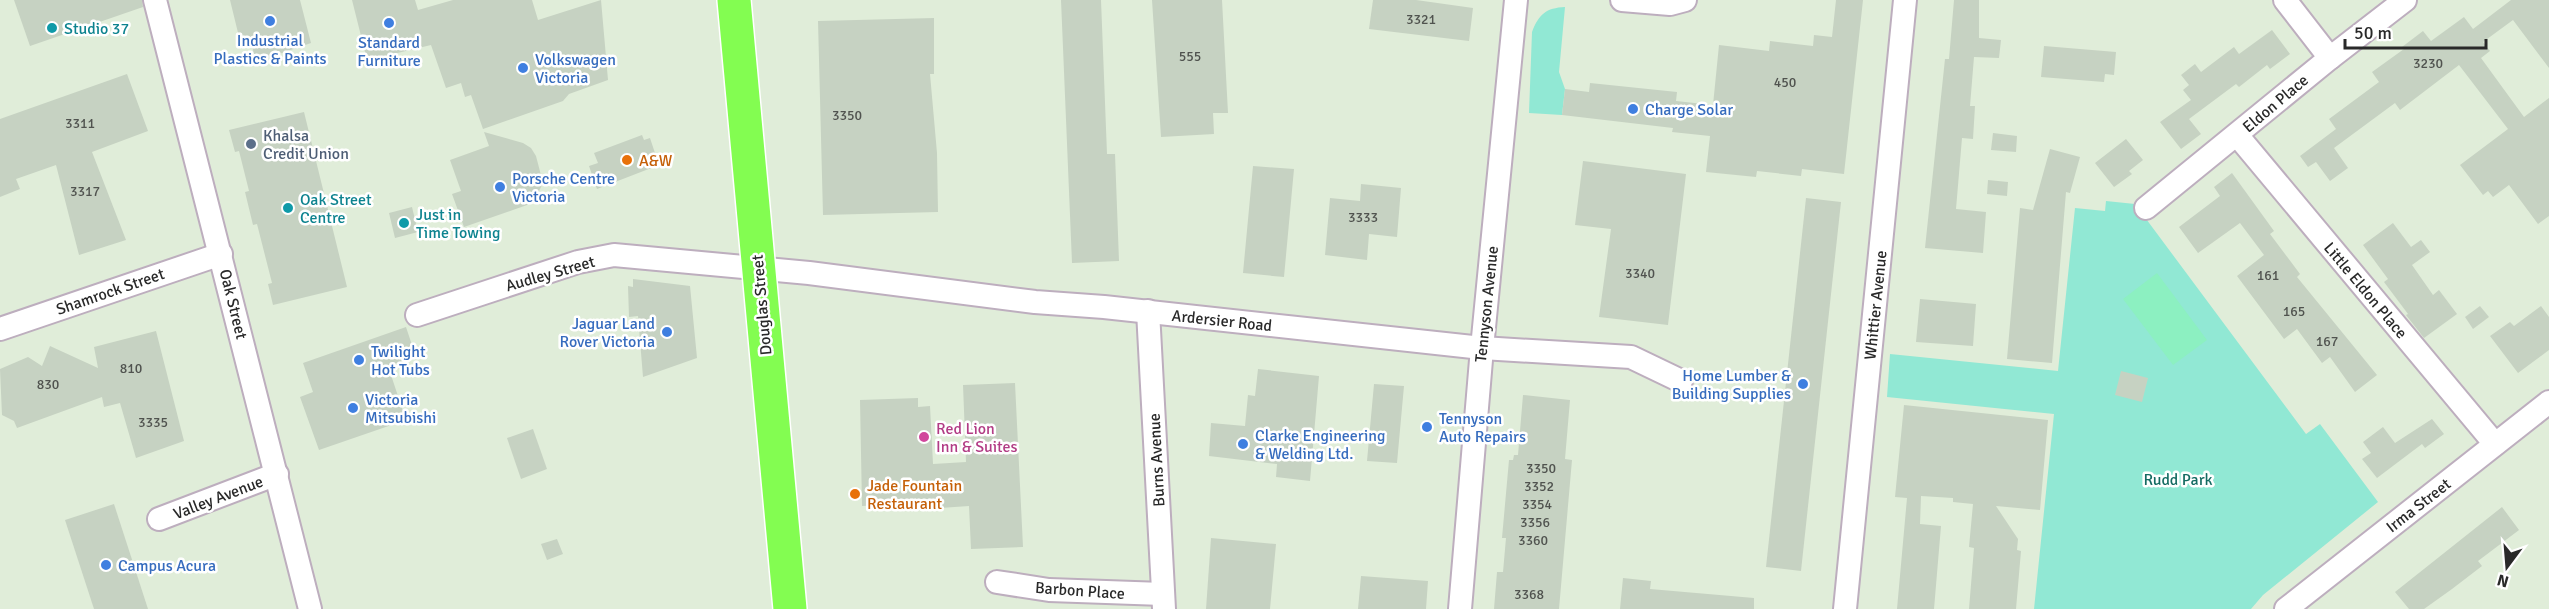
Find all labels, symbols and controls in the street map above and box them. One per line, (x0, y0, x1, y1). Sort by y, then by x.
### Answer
house number: 3321 (1406, 11, 1436, 28)
scale bar (2345, 12, 2486, 50)
marker: Industrial Plastics & Paints (263, 14, 277, 28)
marker: Standard Furniture (382, 16, 396, 30)
place label: Studio 37 (64, 19, 129, 39)
marker: Studio 37 (45, 21, 59, 35)
text: 50 m (2354, 22, 2392, 44)
place label: Industrial Plastics & Paints (213, 31, 327, 69)
place label: Standard Furniture (357, 33, 421, 71)
house number: 555 (1179, 48, 1201, 65)
place label: Volkswagen Victoria (535, 50, 616, 88)
house number: 3230 (2413, 55, 2443, 72)
marker: Volkswagen Victoria (516, 61, 530, 75)
street label: Eldon Place (2239, 70, 2313, 137)
house number: 450 (1774, 74, 1796, 91)
place label: Charge Solar (1645, 100, 1733, 120)
marker: Charge Solar (1626, 102, 1640, 116)
house number: 3350 (832, 107, 862, 124)
house number: 3311 (65, 115, 95, 132)
place label: Khalsa Credit Union (263, 126, 349, 164)
marker: Khalsa Credit Union (244, 137, 258, 151)
place label: A&W (639, 151, 673, 171)
marker: A&W (620, 153, 634, 167)
place label: Porsche Centre Victoria (512, 169, 615, 207)
marker: Porsche Centre Victoria (493, 180, 507, 194)
house number: 3317 (70, 183, 100, 200)
place label: Oak Street Centre (300, 190, 372, 228)
marker: Oak Street Centre (281, 201, 295, 215)
place label: Just in Time Towing (416, 205, 500, 243)
house number: 3333 (1348, 209, 1378, 226)
marker: Just in Time Towing (397, 216, 411, 230)
street label: Little Eldon Place (2319, 238, 2411, 343)
street label: Tennyson Avenue (1471, 245, 1503, 363)
street label: Whittier Avenue (1860, 250, 1892, 361)
street label: Audley Street (503, 252, 598, 296)
street label: Douglas Street (748, 253, 776, 356)
street label: Shamrock Street (54, 264, 167, 320)
house number: 3340 (1625, 265, 1655, 282)
street label: Oak Street (215, 267, 251, 342)
house number: 161 (2257, 267, 2279, 284)
house number: 165 (2283, 303, 2305, 320)
street label: Ardersier Road (1171, 306, 1273, 336)
place label: Jaguar Land Rover Victoria (560, 314, 655, 352)
marker: Jaguar Land Rover Victoria (660, 325, 674, 339)
house number: 167 (2316, 333, 2338, 350)
place label: Twilight Hot Tubs (371, 342, 430, 380)
marker: Twilight Hot Tubs (352, 353, 366, 367)
house number: 810 (120, 360, 142, 377)
place label: Home Lumber & Building Supplies (1672, 366, 1791, 404)
house number: 830 (37, 376, 59, 393)
marker: Home Lumber & Building Supplies (1796, 377, 1810, 391)
place label: Victoria Mitsubishi (365, 390, 436, 428)
marker: Victoria Mitsubishi (346, 401, 360, 415)
place label: Tennyson Auto Repairs (1439, 409, 1526, 447)
street label: Burns Avenue (1145, 413, 1169, 507)
house number: 3335 (138, 414, 168, 431)
place label: Red Lion Inn & Suites (936, 419, 1017, 457)
marker: Tennyson Auto Repairs (1420, 420, 1434, 434)
place label: Clarke Engineering & Welding Ltd. (1255, 426, 1386, 464)
marker: Red Lion Inn & Suites (917, 430, 931, 444)
marker: Clarke Engineering & Welding Ltd. (1236, 437, 1250, 451)
house number: 3350 (1526, 460, 1556, 477)
park label: Rudd Park (2143, 470, 2213, 490)
street label: Valley Avenue (171, 472, 266, 524)
street label: Irma Street (2382, 474, 2455, 537)
place label: Jade Fountain Restaurant (867, 476, 962, 514)
house number: 3352 (1524, 478, 1554, 495)
marker: Jade Fountain Restaurant (848, 487, 862, 501)
house number: 3354 (1522, 496, 1553, 513)
house number: 3356 (1520, 514, 1550, 531)
house number: 3360 (1518, 532, 1548, 549)
north arrow (2477, 537, 2537, 597)
place label: Campus Acura (118, 556, 216, 576)
marker: Campus Acura (99, 558, 113, 572)
text: N (2495, 569, 2511, 592)
street label: Barbon Place (1034, 578, 1126, 604)
house number: 3368 (1514, 586, 1544, 603)

